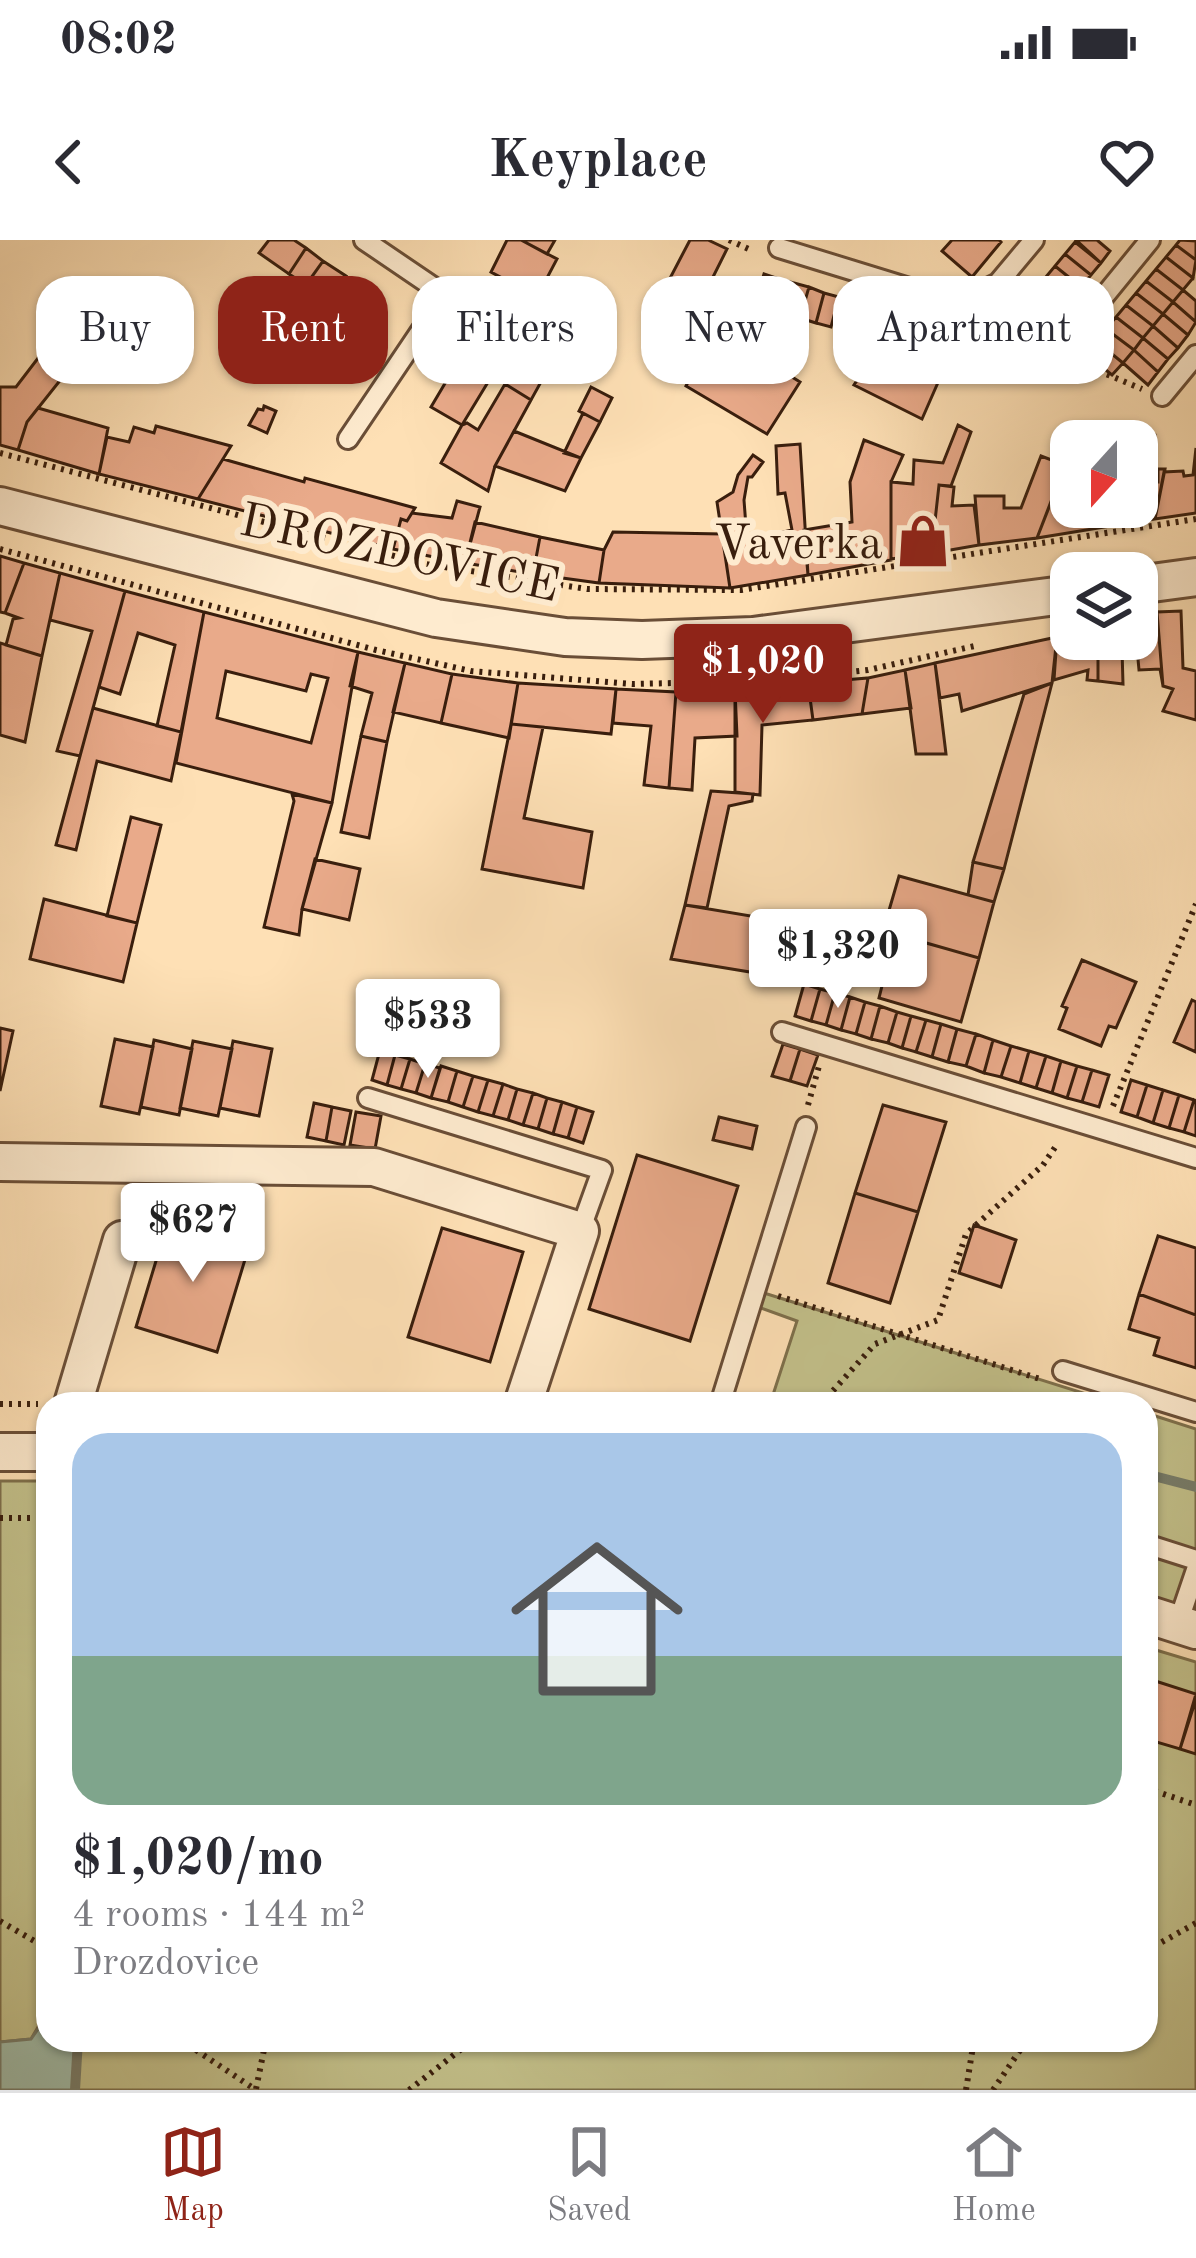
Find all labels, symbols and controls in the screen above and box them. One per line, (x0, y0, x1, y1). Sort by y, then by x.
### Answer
text: 08:02 (60, 19, 177, 64)
icon: back (36, 129, 102, 195)
icon: heart (1094, 129, 1160, 195)
text: Keyplace (488, 135, 708, 189)
chip: Buy (36, 276, 194, 384)
chip: Rent (218, 276, 388, 384)
chip: Filters (412, 276, 617, 384)
chip: New (641, 276, 809, 384)
chip: Apartment (833, 276, 1114, 384)
north arrow (1050, 420, 1158, 528)
map controls (1050, 420, 1158, 660)
street label: DROZDOVICE (235, 498, 563, 612)
shop icon: Vaverka (894, 512, 952, 570)
place label: Vaverka (714, 521, 883, 569)
button: layers (1050, 552, 1158, 660)
pin: $1,020 (665, 624, 861, 726)
text: $1,020 (701, 643, 825, 682)
pin: $1,320 (740, 909, 936, 1011)
text: $1,320 (776, 928, 900, 967)
pin: $533 (357, 979, 499, 1081)
text: $533 (383, 998, 473, 1037)
pin: $627 (122, 1183, 264, 1285)
text: $627 (148, 1202, 238, 1241)
icon: home (489, 1511, 705, 1727)
text: $1,020/mo (72, 1835, 324, 1886)
text: 4 rooms · 144 m² (72, 1896, 365, 1935)
text: Drozdovice (72, 1944, 259, 1983)
tab: Map (160, 2119, 226, 2232)
tab: Saved (547, 2119, 631, 2232)
tab: Home (952, 2119, 1036, 2232)

